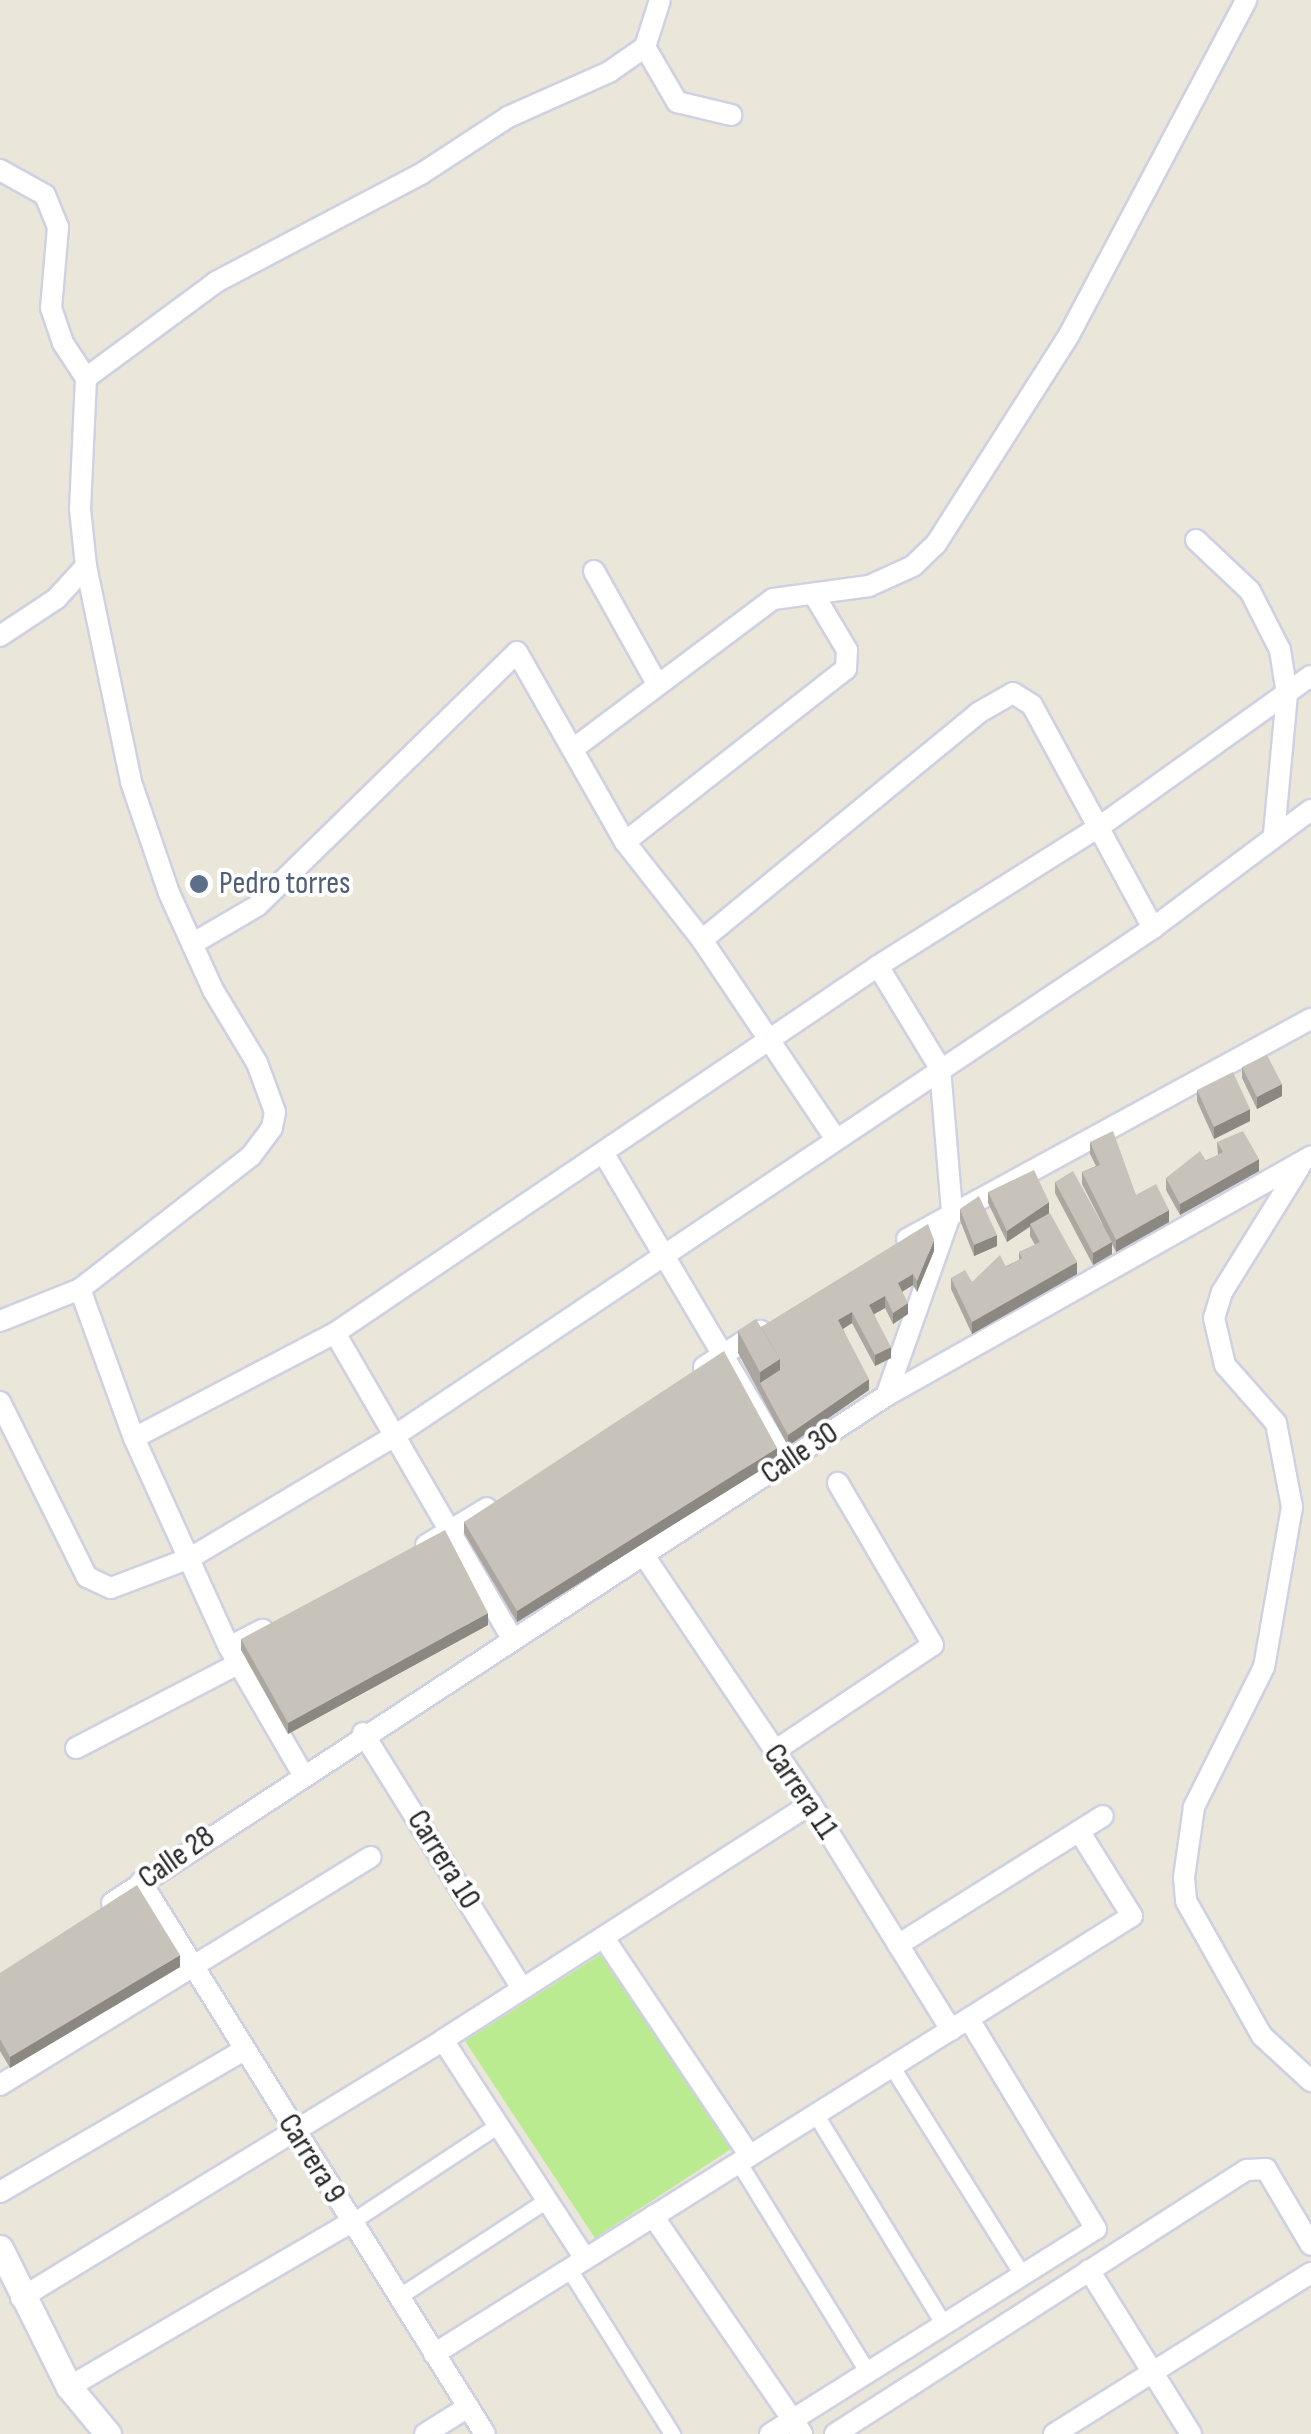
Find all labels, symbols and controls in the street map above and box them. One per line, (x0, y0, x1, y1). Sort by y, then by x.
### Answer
place label: Pedro torres (219, 865, 351, 903)
marker: Pedro torres (188, 873, 210, 895)
street label: Calle 30 (754, 1414, 846, 1494)
street label: Carrera 11 (754, 1737, 846, 1847)
street label: Carrera 10 (398, 1803, 488, 1917)
street label: Calle 28 (131, 1818, 223, 1898)
street label: Carrera 9 (269, 2107, 353, 2211)

